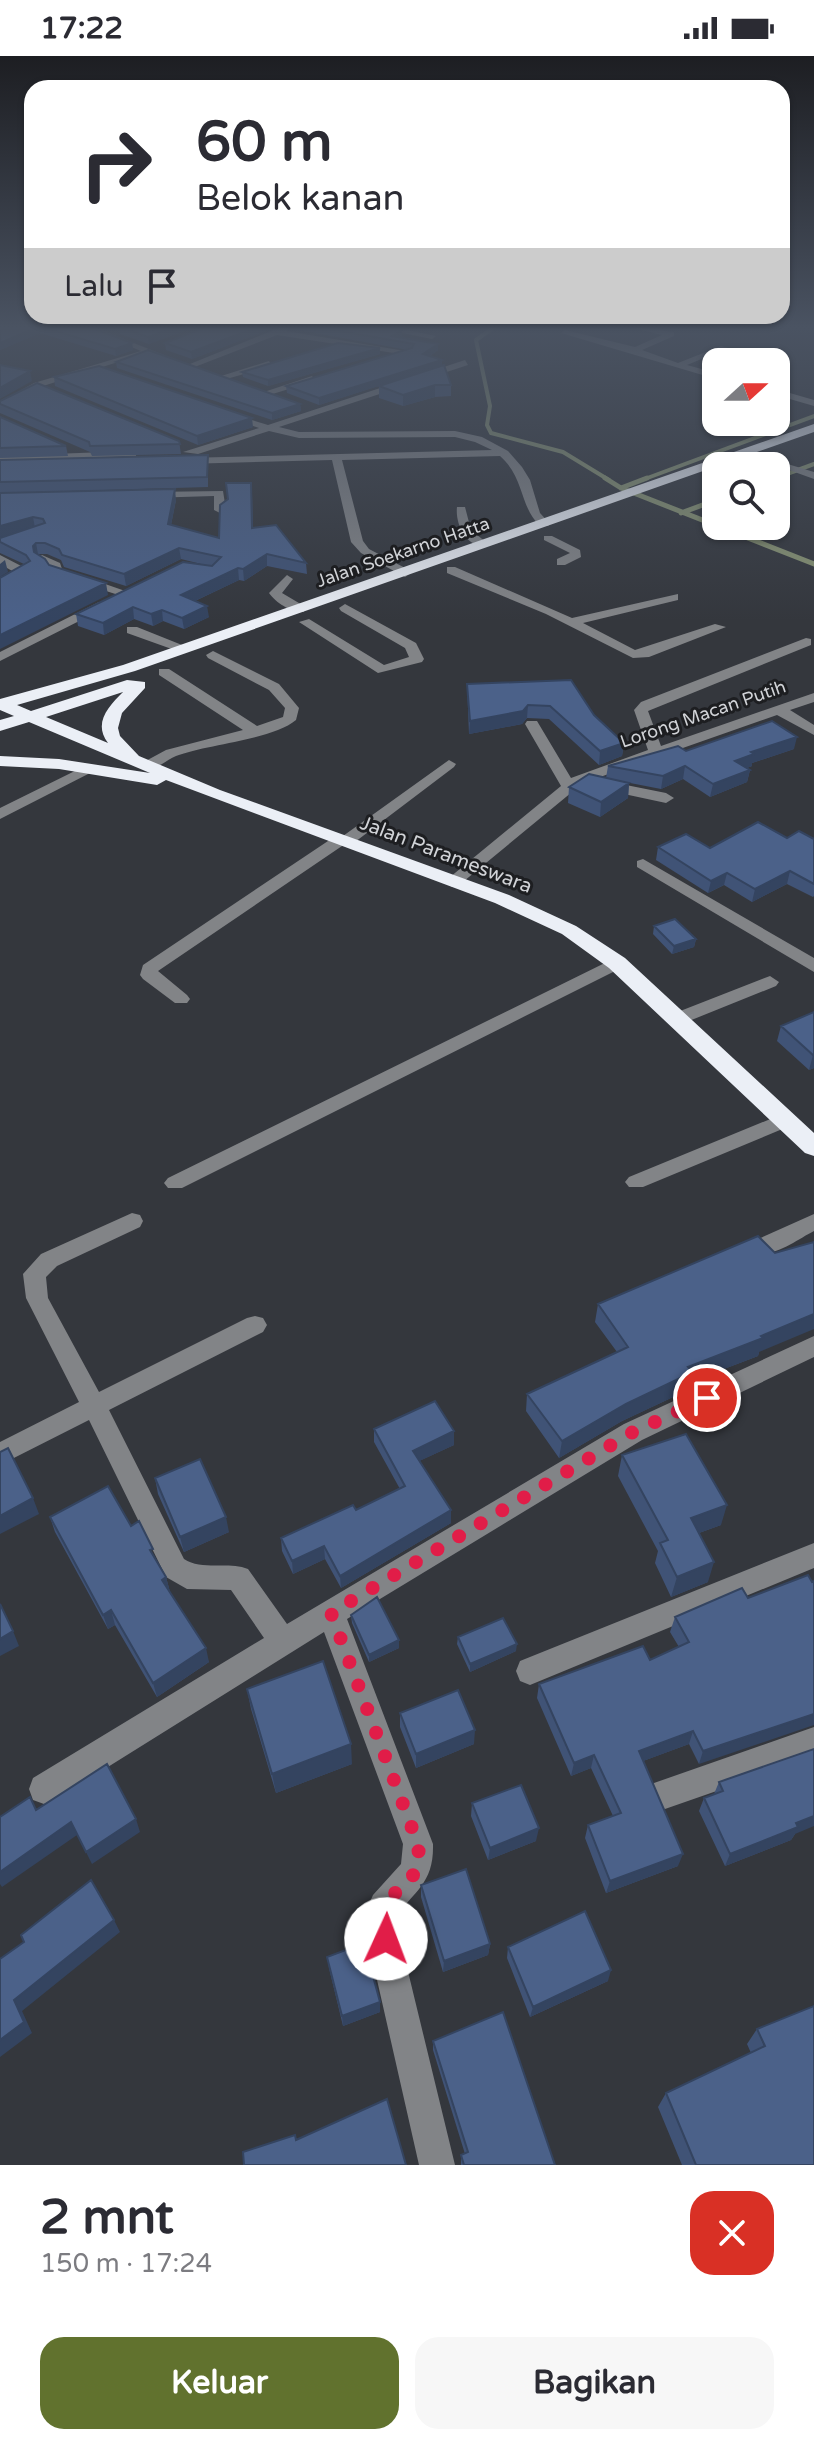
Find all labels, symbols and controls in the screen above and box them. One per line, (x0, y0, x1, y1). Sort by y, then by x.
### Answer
text: 17:22 (40, 10, 123, 47)
text: 60 m (196, 109, 332, 176)
icon: right (64, 112, 168, 216)
text: Belok kanan (196, 177, 405, 220)
icon: arrive (140, 264, 184, 308)
text: Lalu (64, 268, 124, 305)
north arrow (702, 348, 790, 436)
map controls (702, 348, 790, 540)
button: search (702, 452, 790, 540)
street label: Jalan Soekarno Hatta (314, 512, 492, 592)
street label: Lorong Macan Putih (617, 675, 789, 753)
street label: Jalan Parameswara (357, 811, 535, 899)
pin (673, 1364, 741, 1432)
icon: arrive (685, 1376, 729, 1420)
position arrow (344, 1897, 428, 1981)
text: 2 mnt (40, 2189, 174, 2247)
button: close (690, 2191, 774, 2275)
text: 150 m · 17:24 (40, 2248, 212, 2279)
button: Keluar (40, 2337, 399, 2429)
button: Bagikan (415, 2337, 774, 2429)

